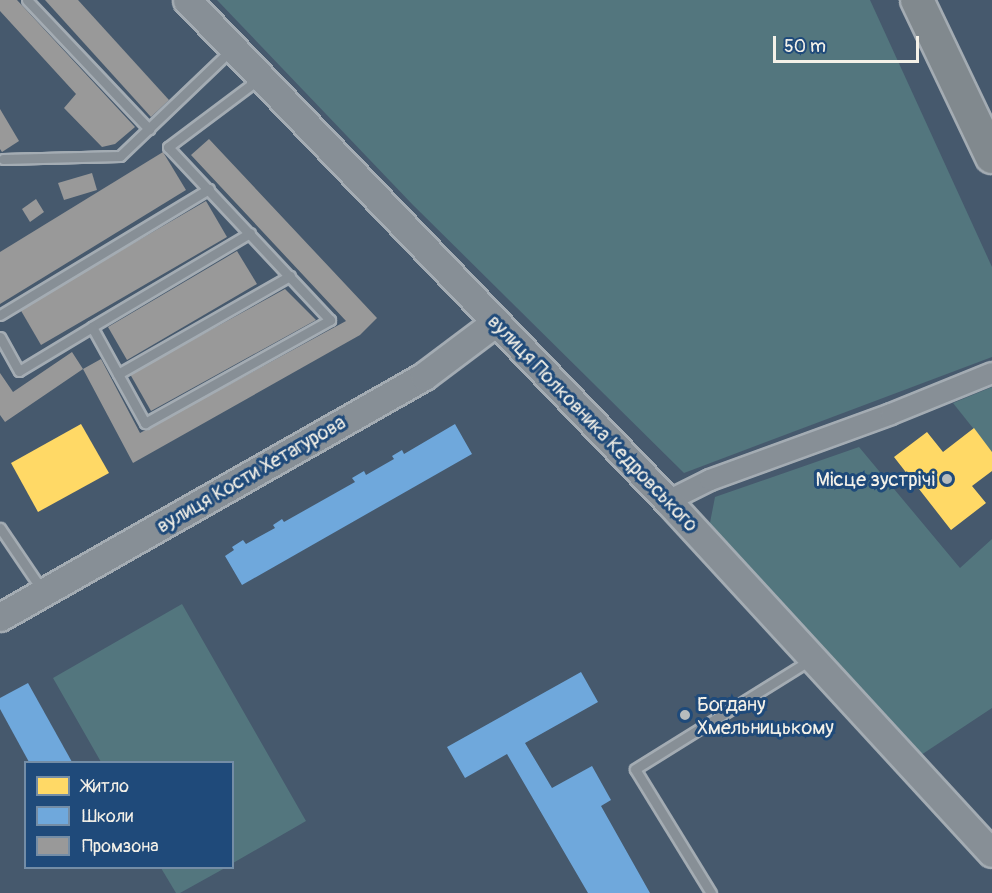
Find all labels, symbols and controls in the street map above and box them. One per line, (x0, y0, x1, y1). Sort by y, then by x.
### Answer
scale bar (776, 24, 922, 62)
text: 50 m (784, 35, 826, 58)
street label: вулиця Полковника Кедровського (483, 309, 703, 537)
street label: вулиця Кости Хетагурова (152, 410, 350, 538)
place label: Місце зустрічі (816, 467, 935, 491)
marker: Місце зустрічі (940, 472, 954, 486)
place label: Богдану Хмельницькому (697, 692, 834, 739)
marker: Богдану Хмельницькому (678, 708, 692, 722)
legend (24, 761, 234, 869)
text: Житло (82, 775, 129, 798)
text: Школи (82, 805, 133, 828)
text: Промзона (82, 835, 159, 858)

